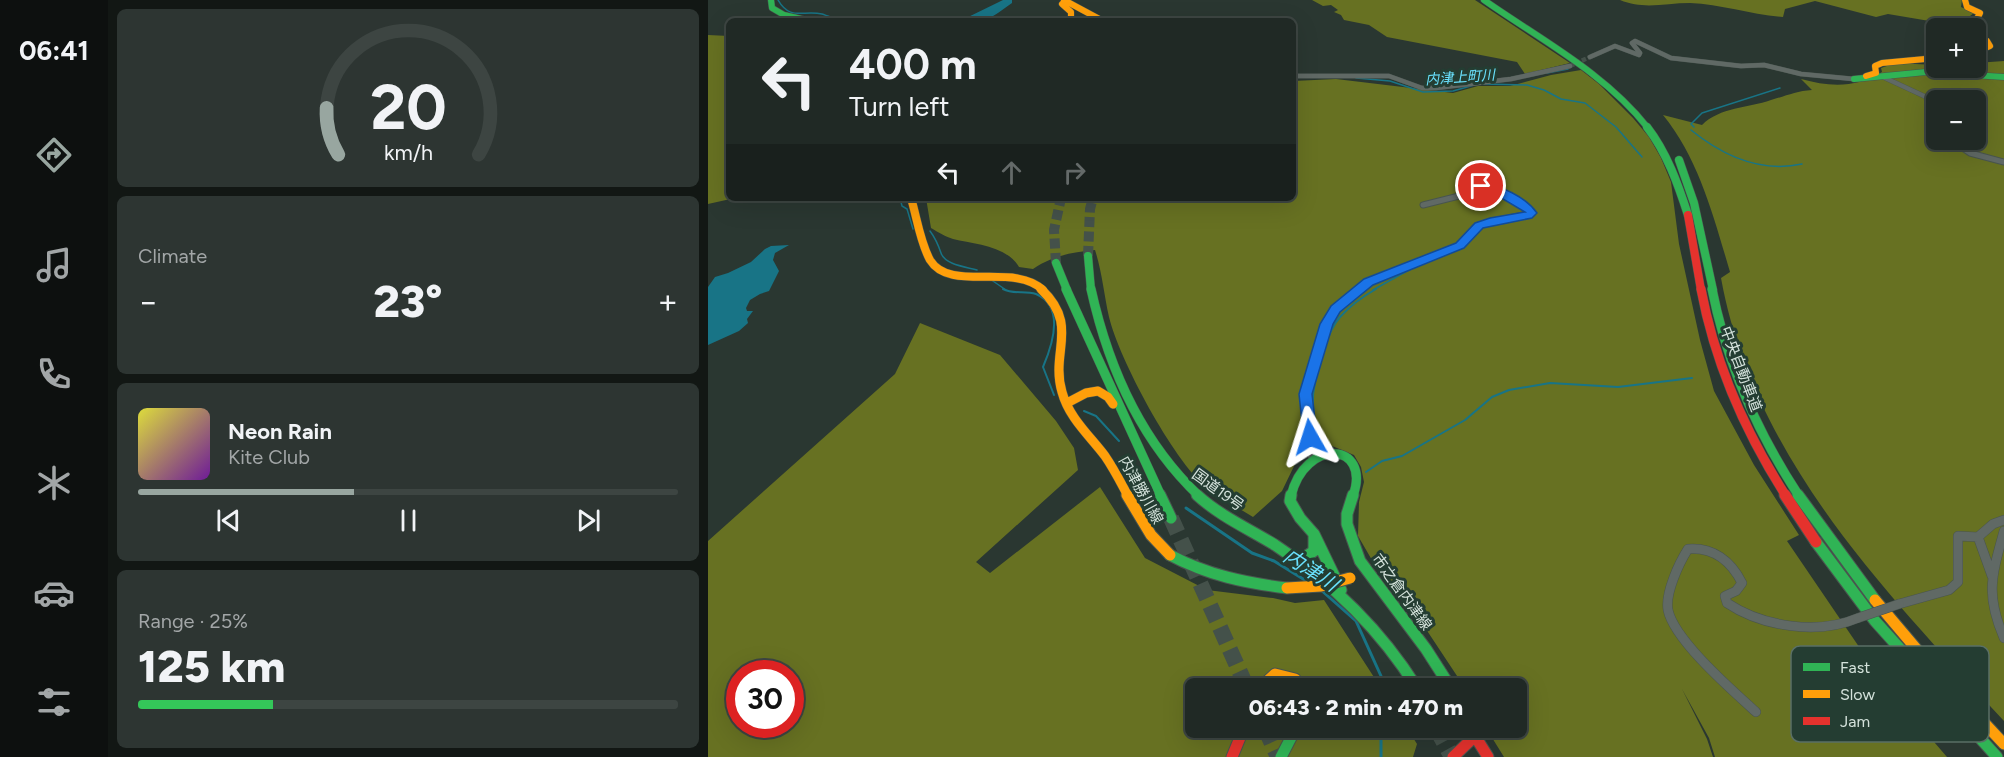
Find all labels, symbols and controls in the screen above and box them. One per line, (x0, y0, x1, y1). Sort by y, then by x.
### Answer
map controls (1926, 18, 1986, 150)
button: + (1926, 18, 1986, 78)
text: 06:41 (19, 34, 89, 67)
text: 400 m (849, 39, 977, 90)
icon: left (750, 42, 828, 120)
water label: 内津上町川 (1425, 66, 1498, 88)
text: 20 (370, 70, 446, 145)
text: Turn left (849, 90, 949, 123)
button: − (1926, 90, 1986, 150)
icon: directions (33, 134, 75, 176)
text: km/h (384, 140, 432, 165)
icon: left (932, 156, 965, 189)
icon: ahead (995, 156, 1028, 189)
icon: right (1058, 156, 1091, 189)
pin (1455, 160, 1506, 211)
icon: arrive (1464, 169, 1497, 202)
icon: music (33, 244, 75, 286)
text: Climate (138, 244, 207, 268)
text: 23° (374, 274, 442, 328)
text: − (138, 282, 159, 321)
text: + (657, 282, 678, 321)
street label: 中央自動車道 (1716, 324, 1766, 414)
icon: phone (33, 353, 75, 395)
position arrow (1278, 405, 1342, 469)
text: Neon Rain (228, 418, 332, 445)
text: Kite Club (228, 445, 310, 469)
street label: 内津勝川線 (1115, 453, 1167, 527)
icon: climate (33, 462, 75, 504)
street label: 国道19号 (1189, 465, 1247, 515)
icon: previous (212, 504, 245, 537)
icon: pause (392, 504, 425, 537)
icon: next (572, 504, 605, 537)
water label: 内津川 (1279, 544, 1344, 597)
street label: 市之倉内津線 (1368, 550, 1436, 634)
icon: car (33, 572, 75, 614)
text: Range · 25% (138, 609, 248, 633)
text: 125 km (138, 639, 285, 693)
legend (1791, 646, 1989, 742)
text: Fast (1840, 658, 1870, 677)
speed limit sign: 30 (726, 660, 804, 738)
icon: filters (33, 681, 75, 723)
text: Slow (1840, 685, 1875, 704)
text: 06:43 · 2 min · 470 m (1249, 694, 1463, 721)
text: Jam (1840, 712, 1870, 731)

